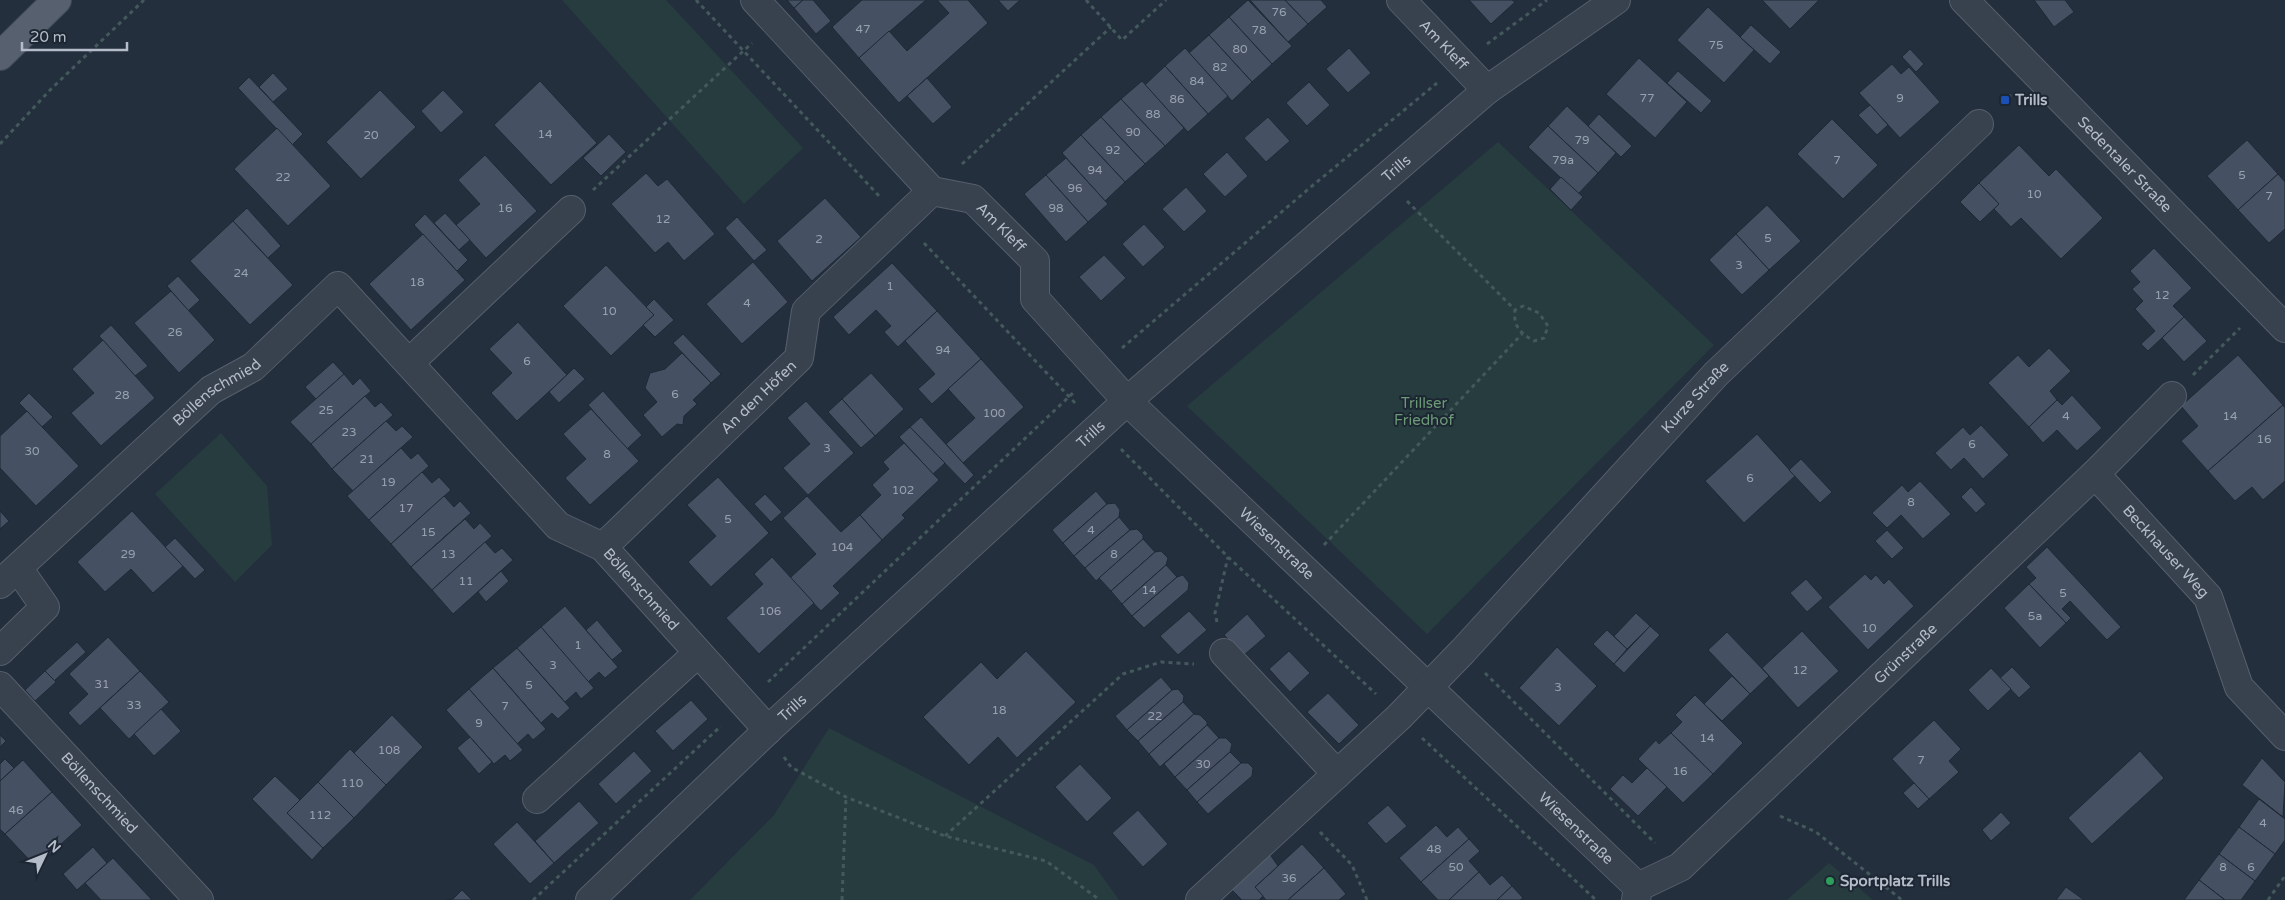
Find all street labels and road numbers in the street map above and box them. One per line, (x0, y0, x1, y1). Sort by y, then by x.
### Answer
street label: Am Kleff (1416, 16, 1472, 74)
street label: Sedentaler Straße (2074, 113, 2176, 216)
street label: Trills (1378, 151, 1414, 186)
street label: Am Kleff (973, 199, 1030, 256)
street label: Böllenschmied (169, 355, 265, 430)
street label: An den Höfen (717, 356, 800, 438)
street label: Kurze Straße (1657, 358, 1733, 437)
street label: Trills (1073, 417, 1109, 452)
street label: Beckhauser Weg (2119, 501, 2213, 601)
street label: Wiesenstraße (1236, 504, 1318, 583)
street label: Böllenschmied (599, 544, 683, 634)
street label: Grünstraße (1870, 620, 1941, 688)
street label: Trills (774, 690, 810, 725)
street label: Böllenschmied (57, 749, 142, 837)
street label: Wiesenstraße (1535, 788, 1617, 868)

